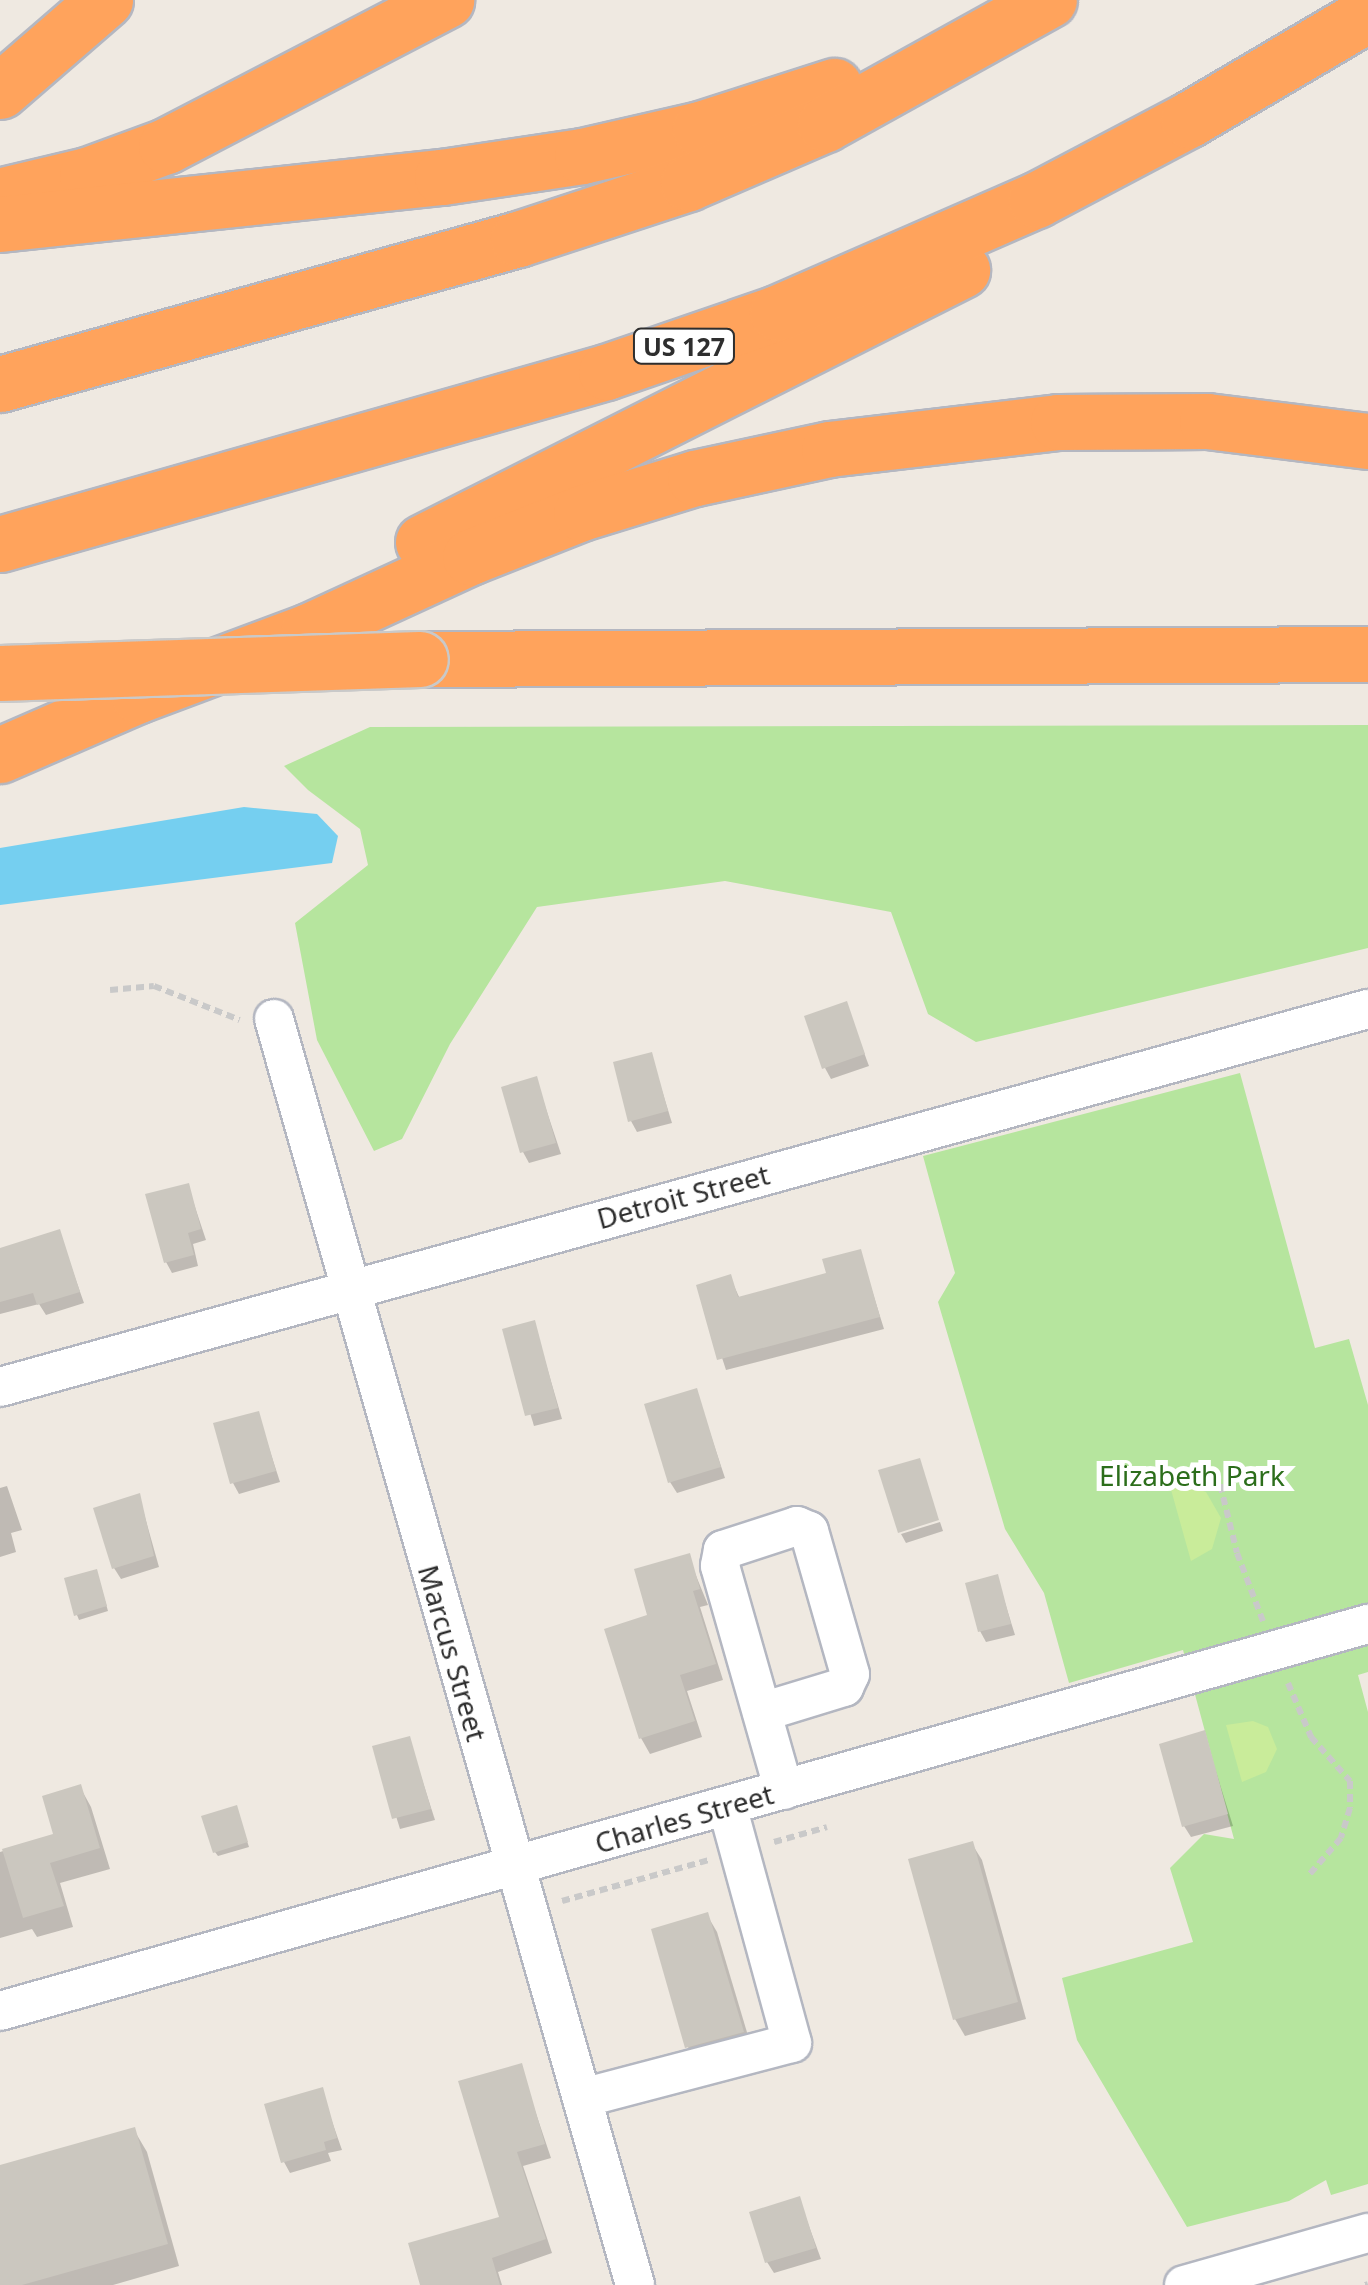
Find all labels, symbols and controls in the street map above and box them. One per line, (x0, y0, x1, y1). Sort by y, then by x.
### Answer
road number: US 127 (632, 326, 736, 366)
street label: Detroit Street (593, 1157, 773, 1235)
park label: Elizabeth Park (1099, 1458, 1285, 1492)
street label: Marcus Street (412, 1561, 494, 1745)
street label: Charles Street (591, 1776, 777, 1860)

